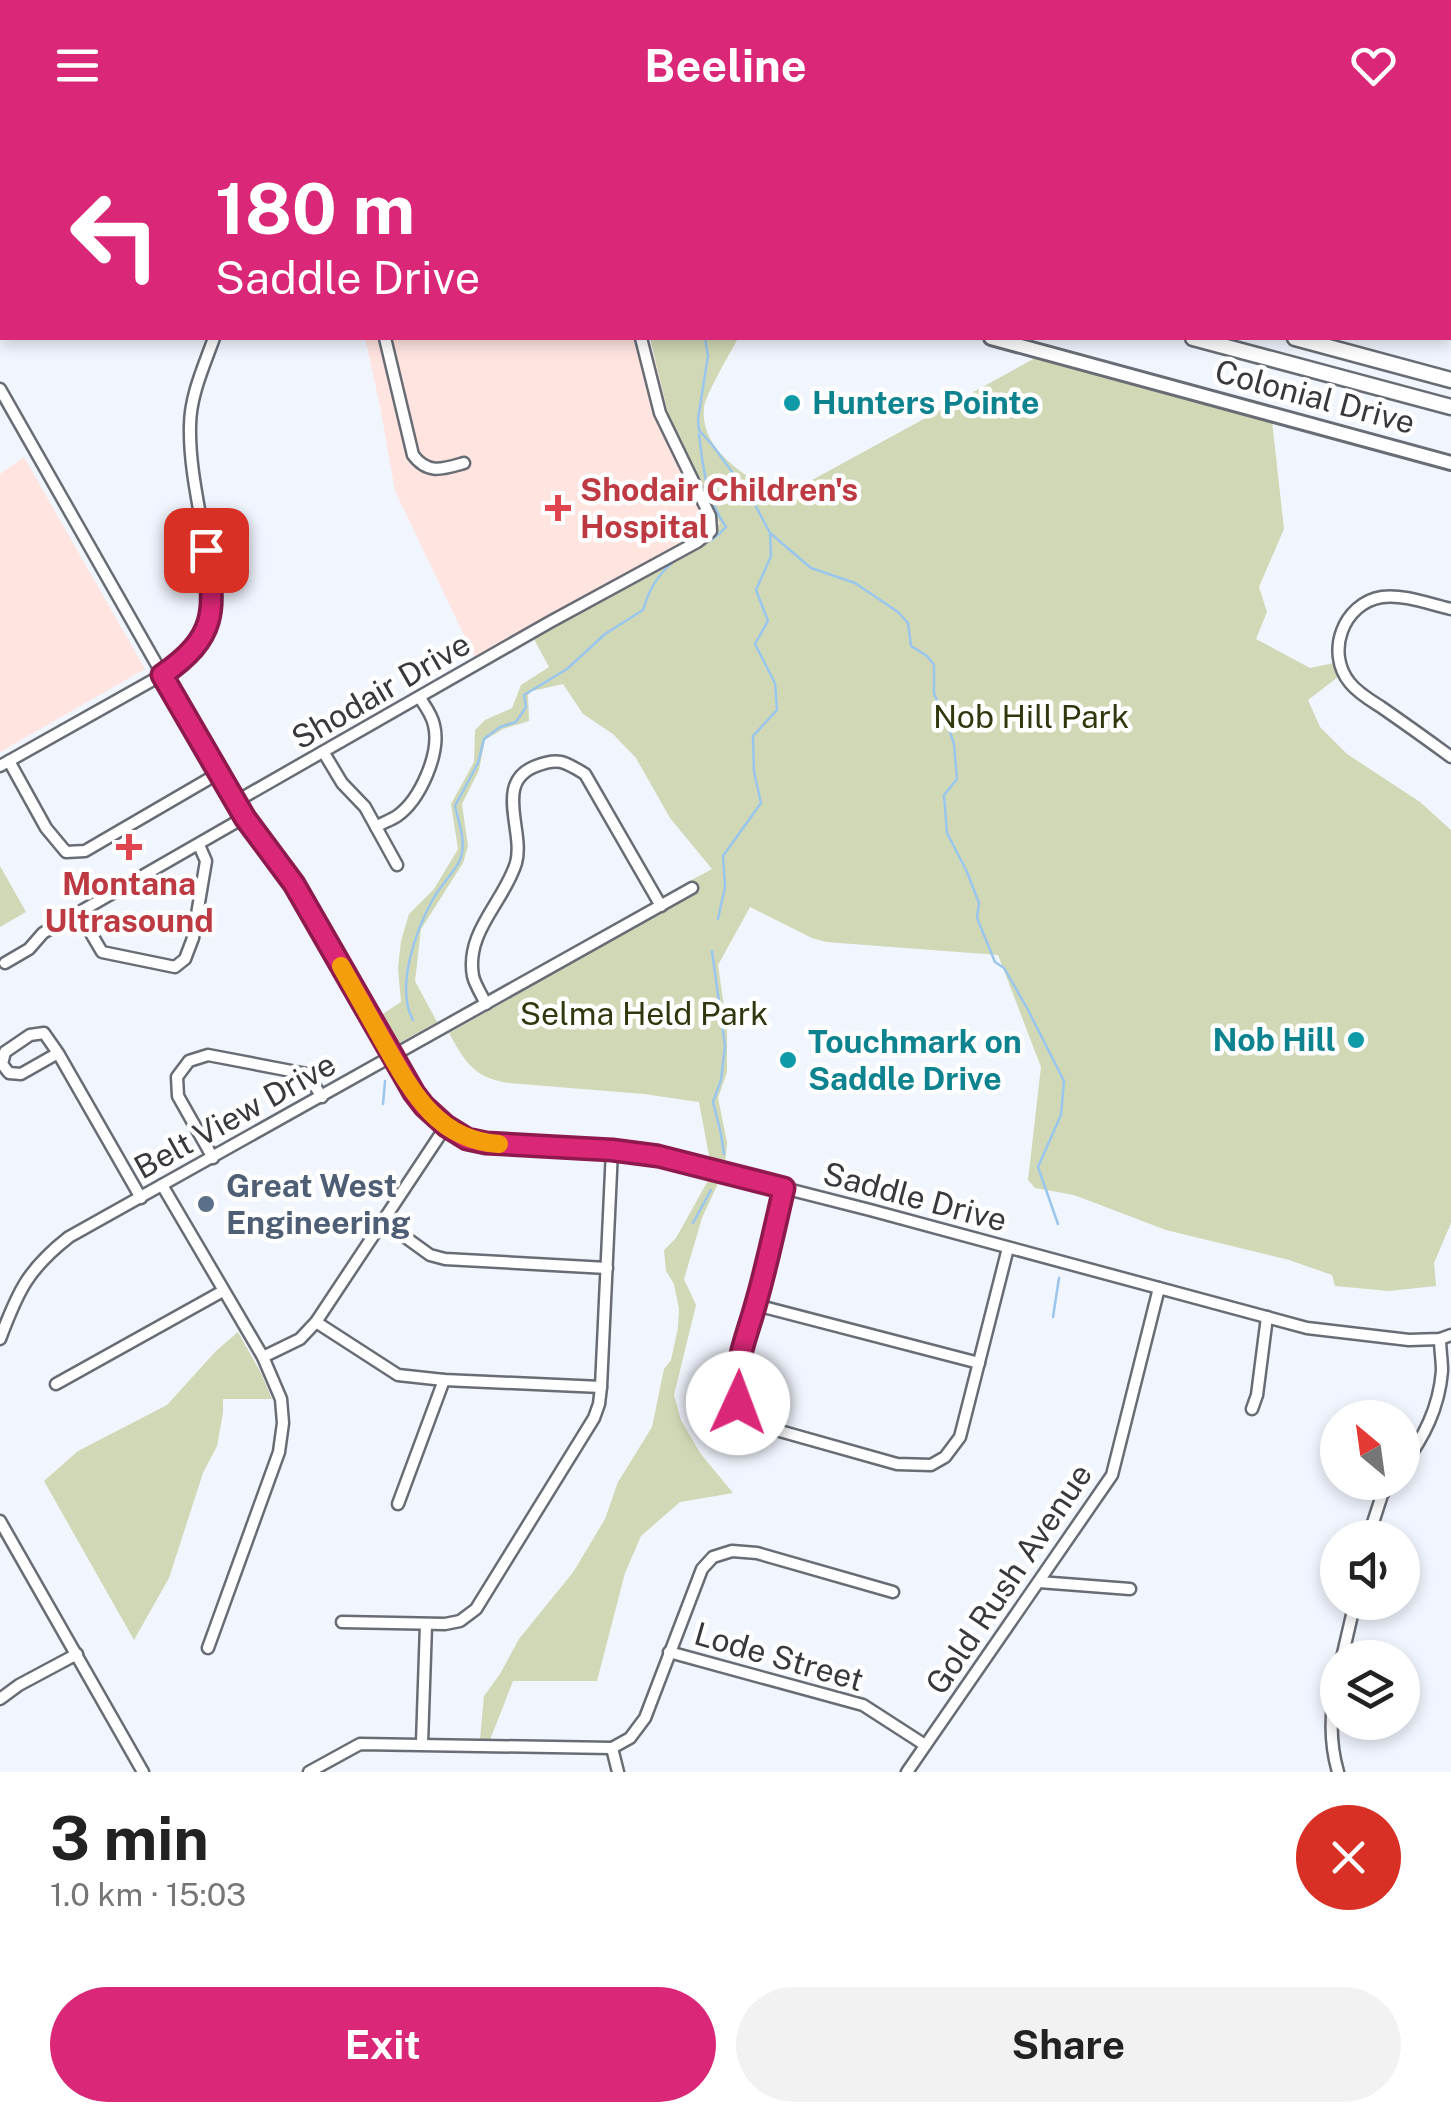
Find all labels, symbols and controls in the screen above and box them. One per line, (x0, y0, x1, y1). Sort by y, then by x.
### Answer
icon: menu (50, 38, 105, 93)
icon: heart (1346, 38, 1401, 93)
text: Beeline (644, 39, 807, 92)
text: 180 m (215, 167, 415, 250)
icon: left (50, 170, 180, 300)
text: Saddle Drive (215, 251, 480, 304)
street label: Colonial Drive (1211, 352, 1419, 441)
place label: Hunters Pointe (812, 384, 1039, 421)
marker: Hunters Pointe (781, 392, 803, 414)
place label: Shodair Children's Hospital (580, 471, 858, 545)
marker: Shodair Children's Hospital (545, 495, 571, 521)
pin (164, 508, 249, 593)
icon: arrive (179, 523, 234, 578)
street label: Shodair Drive (285, 625, 477, 757)
park label: Nob Hill Park (933, 698, 1129, 735)
marker: Montana Ultrasound (116, 834, 142, 860)
place label: Montana Ultrasound (44, 865, 214, 939)
park label: Selma Held Park (520, 995, 768, 1032)
place label: Nob Hill (1213, 1021, 1336, 1058)
place label: Touchmark on Saddle Drive (808, 1023, 1022, 1097)
marker: Nob Hill (1345, 1029, 1367, 1051)
street label: Belt View Drive (128, 1045, 342, 1186)
marker: Touchmark on Saddle Drive (777, 1049, 799, 1071)
street label: Saddle Drive (819, 1154, 1011, 1239)
place label: Great West Engineering (226, 1167, 411, 1241)
marker: Great West Engineering (195, 1193, 217, 1215)
position arrow (686, 1351, 790, 1455)
north arrow (1320, 1400, 1420, 1500)
map controls (1320, 1400, 1420, 1740)
street label: Gold Rush Avenue (918, 1457, 1099, 1701)
button: sound (1320, 1520, 1420, 1620)
street label: Lode Street (690, 1615, 868, 1698)
button: layers (1320, 1640, 1420, 1740)
text: 3 min (50, 1803, 209, 1874)
button: close (1296, 1805, 1401, 1910)
text: 1.0 km · 15:03 (50, 1876, 246, 1913)
button: Exit (50, 1987, 716, 2102)
button: Share (736, 1987, 1401, 2102)

